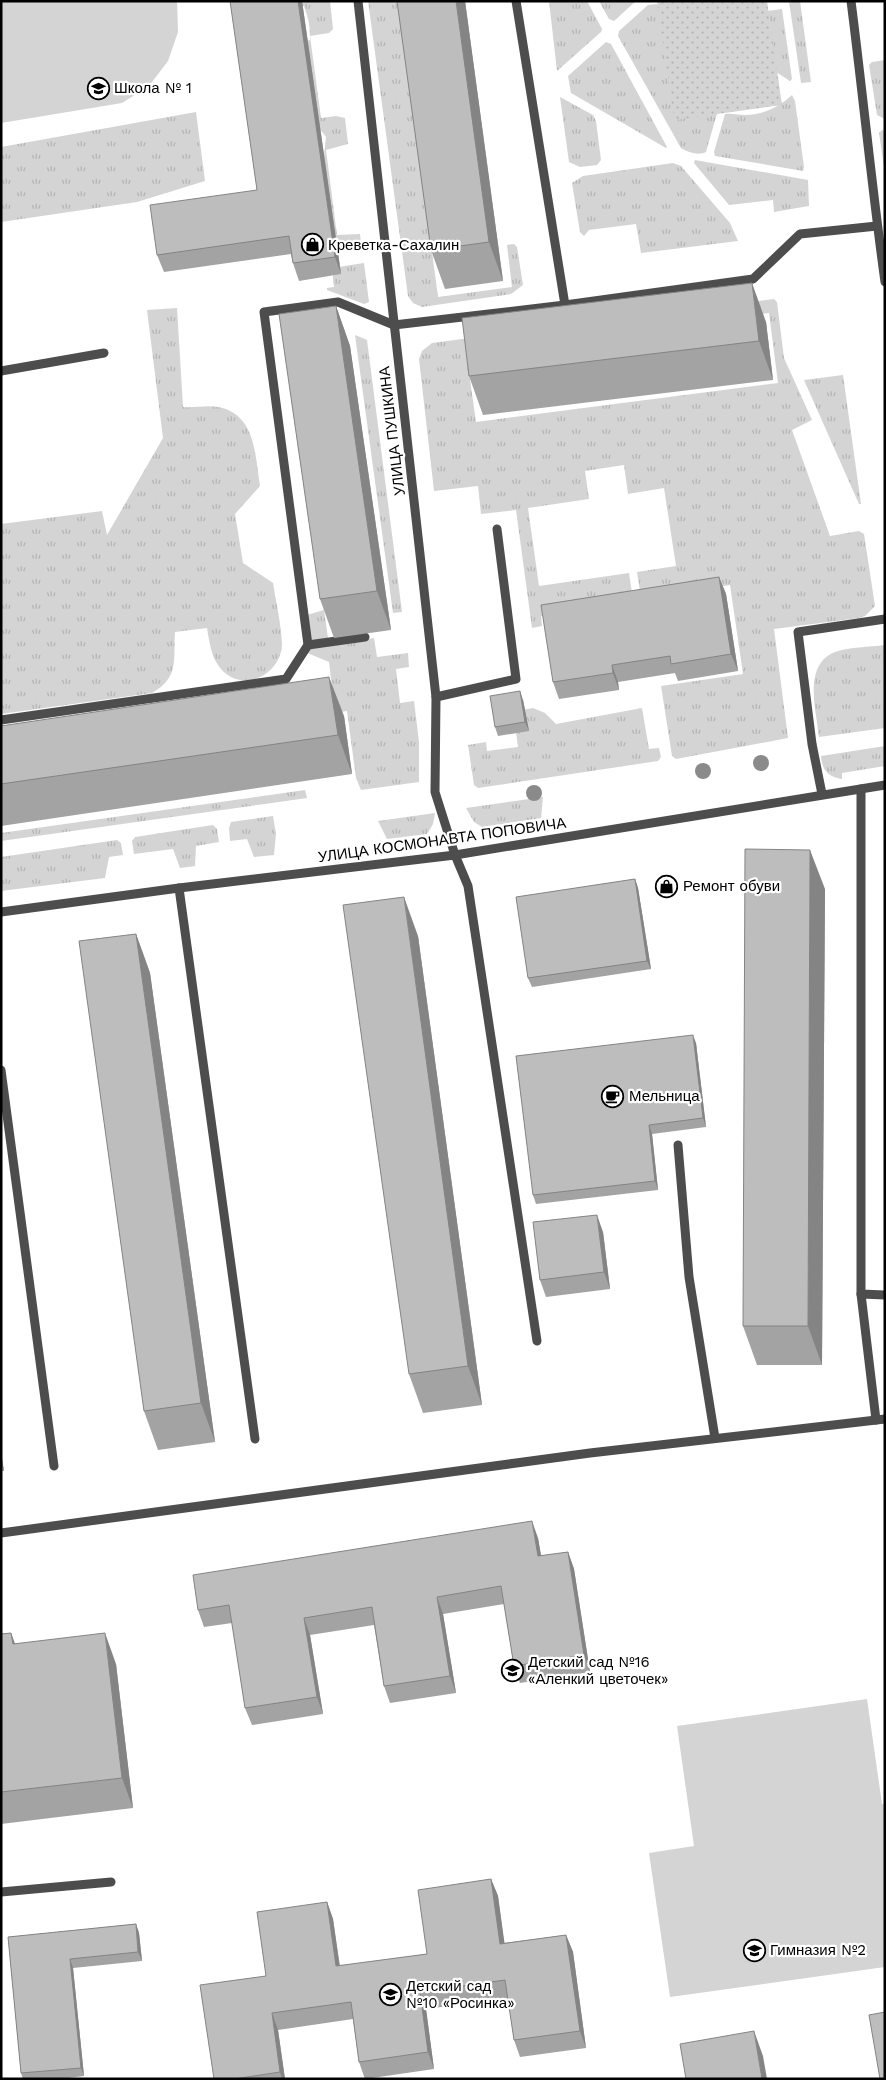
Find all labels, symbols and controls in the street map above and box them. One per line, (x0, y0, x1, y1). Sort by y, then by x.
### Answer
school or university icon: Школа № 1 (86, 76, 110, 100)
place label: Школа № 1 (114, 79, 192, 97)
shop icon: Креветка-Сахалин (300, 233, 324, 257)
place label: Креветка-Сахалин (328, 236, 459, 254)
street label: УЛИЦА ПУШКИНА (375, 365, 409, 497)
street label: УЛИЦА КОСМОНАВТА ПОПОВИЧА (317, 814, 567, 866)
shop icon: Ремонт обуви (655, 874, 679, 898)
place label: Ремонт обуви (683, 877, 780, 895)
cafe icon: Мельница (601, 1084, 625, 1108)
place label: Мельница (629, 1087, 700, 1105)
place label: Детский сад №16 «Аленкий цветочек» (528, 1653, 668, 1688)
school or university icon: Детский сад №16 «Аленкий цветочек» (500, 1659, 524, 1683)
school or university icon: Гимназия №2 (742, 1938, 766, 1962)
place label: Гимназия №2 (770, 1941, 866, 1959)
place label: Детский сад №10 «Росинка» (406, 1977, 515, 2012)
school or university icon: Детский сад №10 «Росинка» (378, 1983, 402, 2007)

